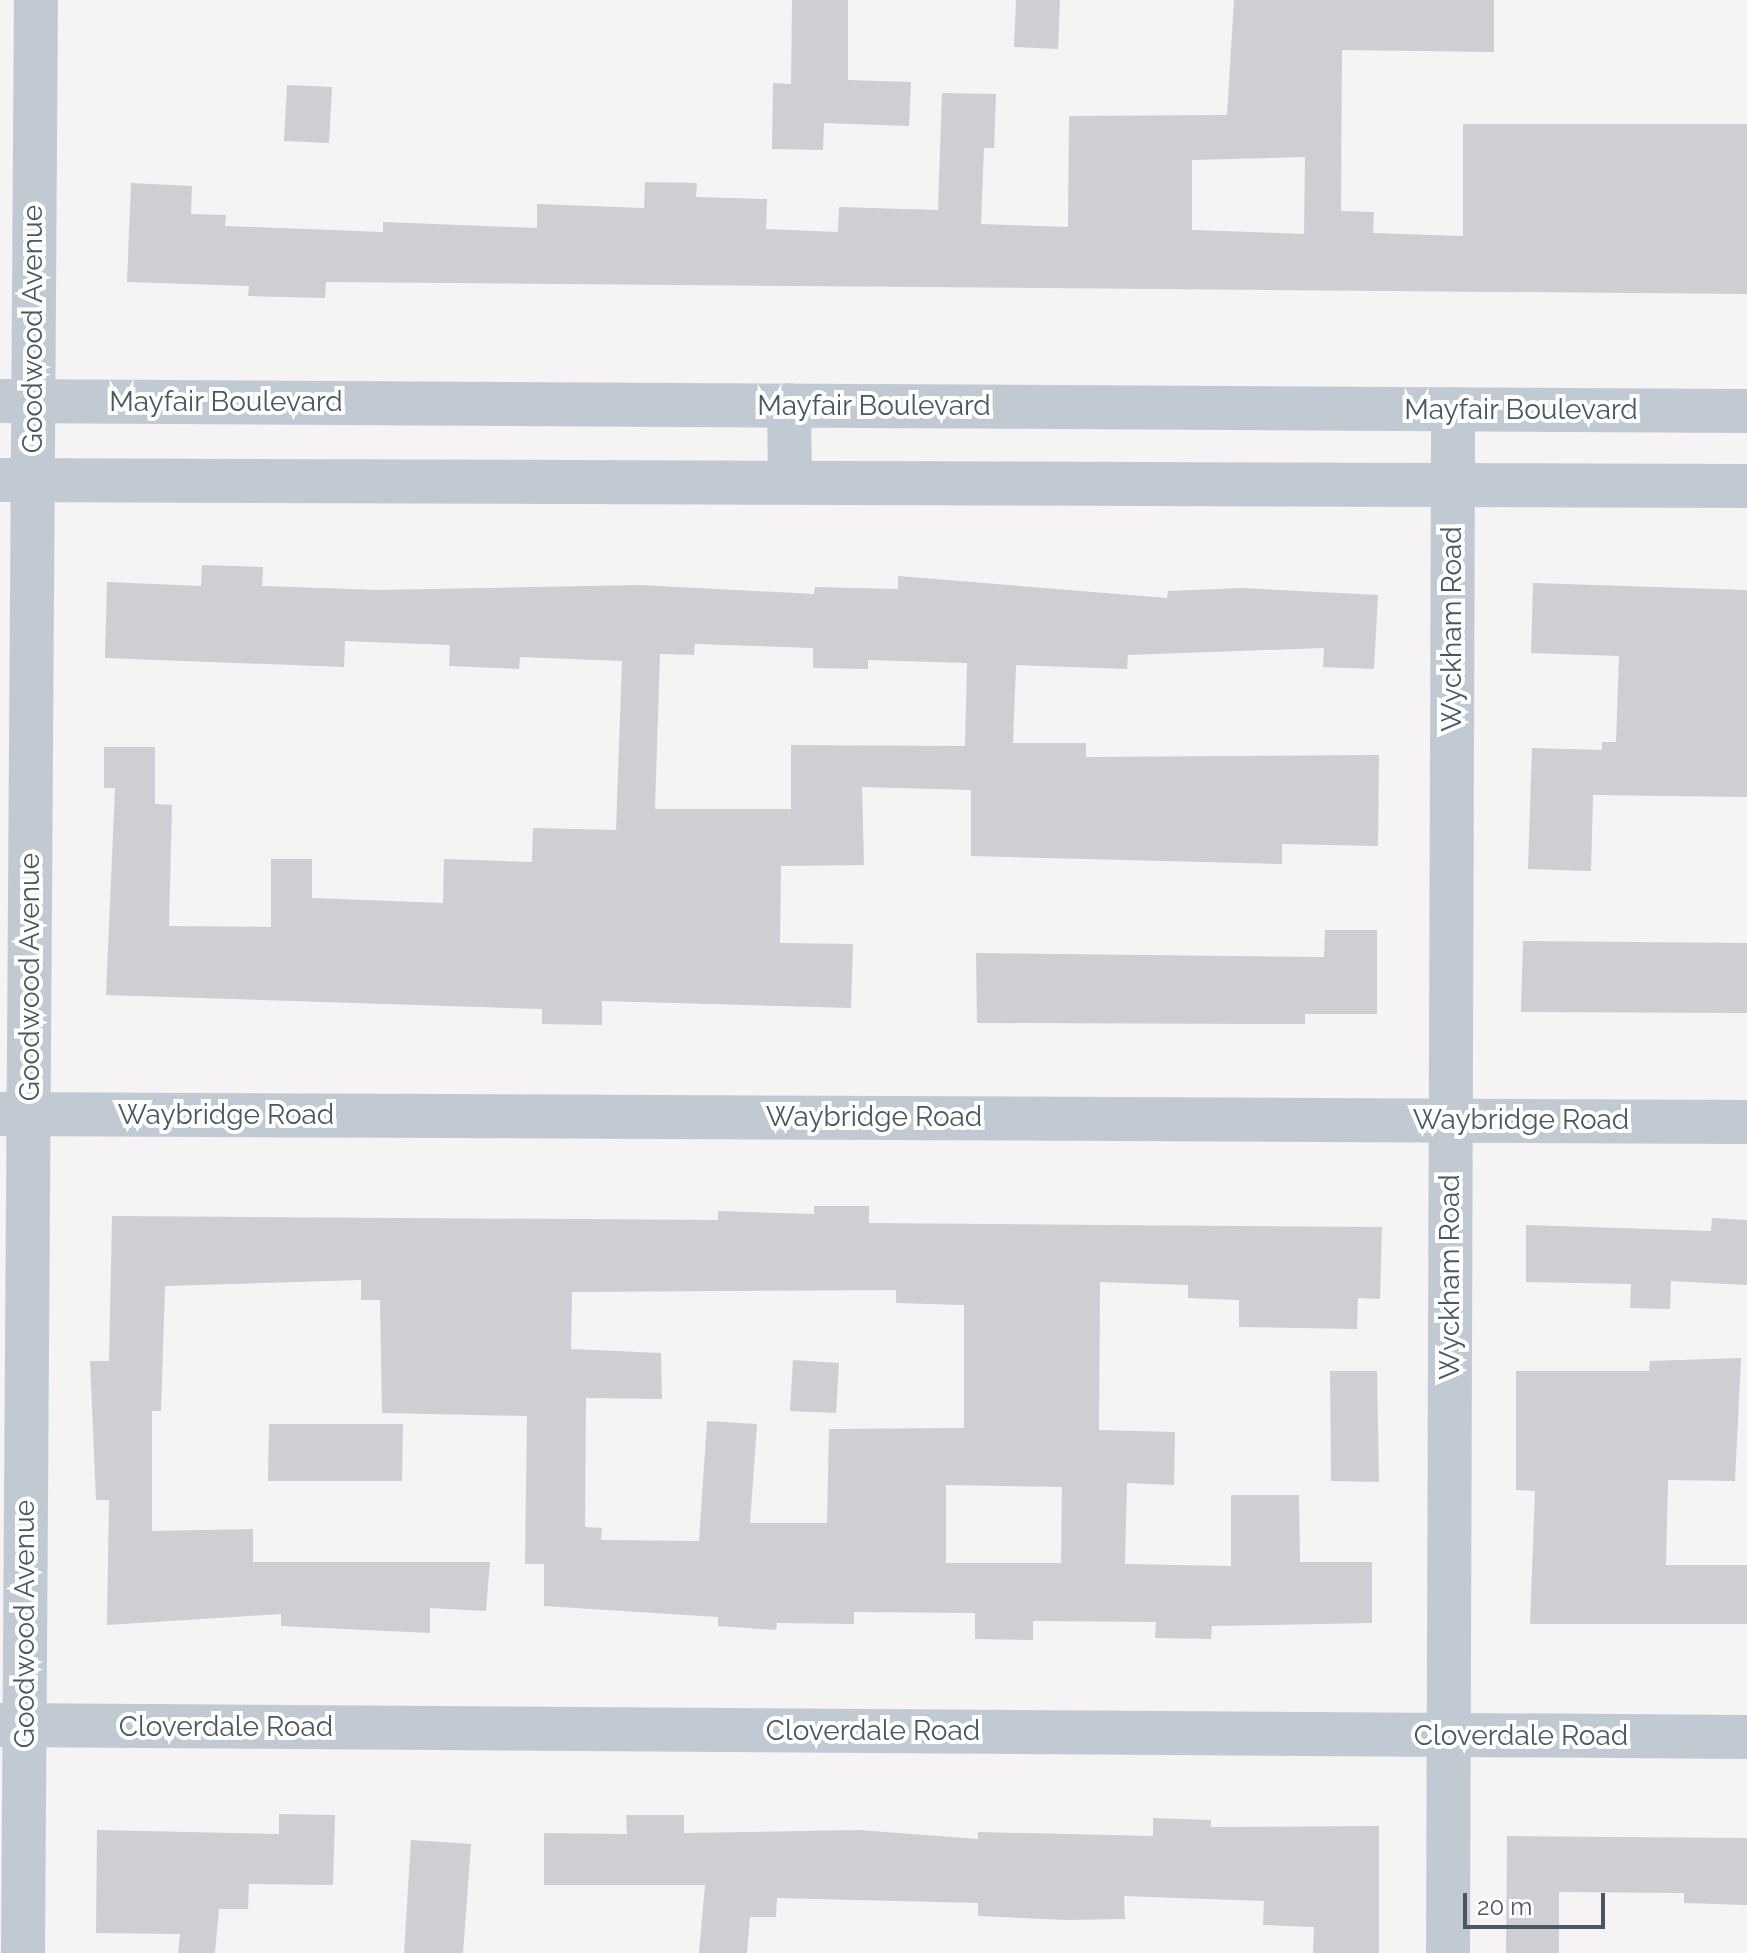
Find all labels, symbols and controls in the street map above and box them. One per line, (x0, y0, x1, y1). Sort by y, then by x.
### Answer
street label: Goodwood Avenue (16, 204, 50, 454)
street label: Mayfair Boulevard (109, 385, 343, 419)
street label: Mayfair Boulevard (757, 389, 991, 423)
street label: Mayfair Boulevard (1404, 393, 1638, 427)
street label: Wyckham Road (1435, 526, 1469, 732)
street label: Goodwood Avenue (13, 852, 47, 1102)
street label: Waybridge Road (118, 1098, 334, 1132)
street label: Waybridge Road (766, 1100, 982, 1134)
street label: Waybridge Road (1413, 1103, 1629, 1137)
street label: Wyckham Road (1433, 1174, 1467, 1380)
street label: Goodwood Avenue (8, 1499, 42, 1749)
street label: Cloverdale Road (119, 1710, 333, 1744)
street label: Cloverdale Road (766, 1714, 980, 1748)
street label: Cloverdale Road (1414, 1719, 1628, 1753)
scale bar (1467, 1877, 1609, 1927)
text: 20 m (1477, 1892, 1532, 1921)

